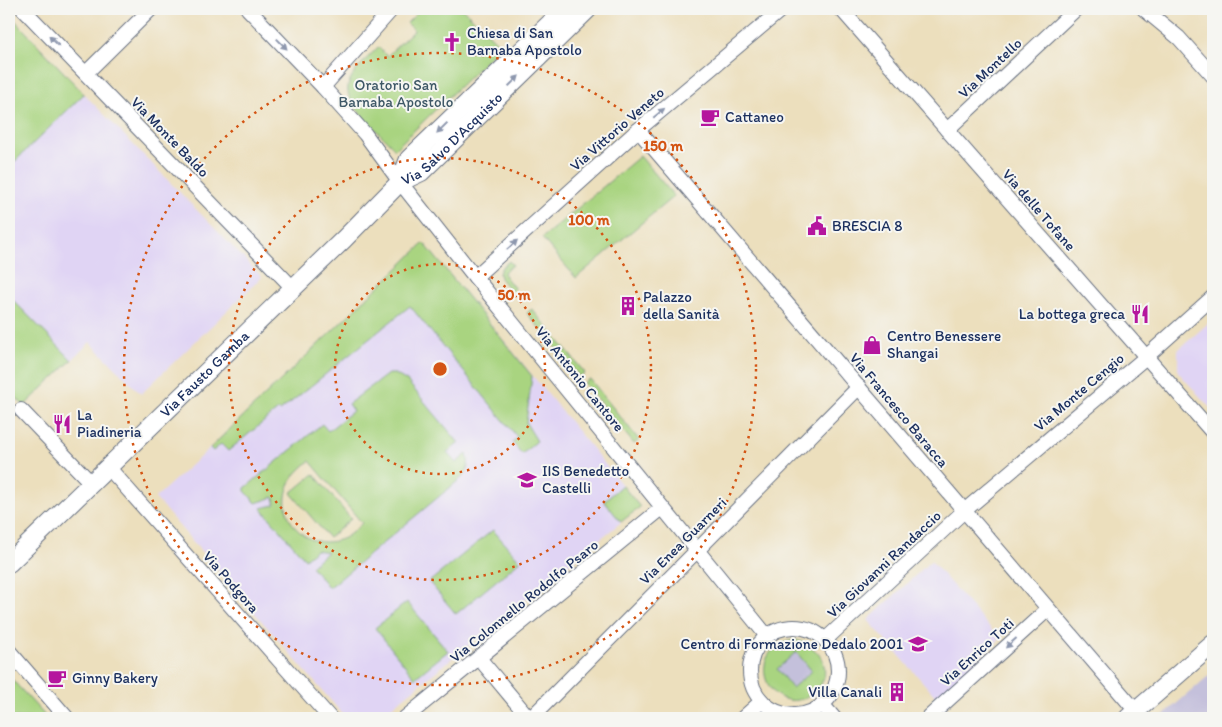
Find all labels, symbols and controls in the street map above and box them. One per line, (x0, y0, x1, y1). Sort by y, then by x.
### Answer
place label: Chiesa di San Barnaba Apostolo (467, 24, 582, 59)
church icon: Chiesa di San Barnaba Apostolo (441, 31, 463, 53)
street label: Via Montello (954, 34, 1026, 102)
one-way arrow (48, 35, 60, 47)
one-way arrow (276, 38, 288, 50)
one-way arrow (508, 75, 520, 87)
park label: Oratorio San Barnaba Apostolo (339, 76, 453, 111)
street label: Via Vittorio Veneto (566, 83, 668, 175)
street label: Via Salvo D'Acquisto (398, 88, 506, 189)
street label: Via Monte Baldo (127, 93, 213, 181)
cafe icon: Cattaneo (699, 106, 721, 128)
one-way arrow (652, 107, 665, 118)
place label: Cattaneo (725, 108, 784, 126)
one-way arrow (436, 122, 448, 134)
text: 150 m (643, 137, 683, 155)
street label: Via delle Tofane (999, 165, 1079, 255)
text: 100 m (568, 211, 610, 229)
public building icon: BRESCIA 8 (806, 215, 828, 237)
place label: BRESCIA 8 (832, 217, 902, 235)
one-way arrow (505, 239, 518, 250)
text: 50 m (497, 286, 531, 304)
place label: Palazzo della Sanità (643, 288, 720, 323)
building icon: Palazzo della Sanità (617, 295, 639, 317)
restaurant icon: La bottega greca (1129, 303, 1151, 325)
place label: La bottega greca (1019, 305, 1125, 323)
street label: Via Antonio Cantore (532, 323, 628, 435)
street label: Via Fausto Gamba (156, 327, 253, 421)
place label: Centro Benessere Shangai (887, 327, 1001, 362)
shop icon: Centro Benessere Shangai (861, 334, 883, 356)
street label: Via Francesco Baracca (846, 349, 953, 471)
street label: Via Monte Cengio (1030, 349, 1128, 435)
centre of rings (431, 360, 449, 378)
place label: La Piadineria (77, 406, 142, 441)
restaurant icon: La Piadineria (51, 413, 73, 435)
place label: IIS Benedetto Castelli (542, 462, 629, 497)
school or university icon: IIS Benedetto Castelli (516, 469, 538, 491)
street label: Via Enea Guarneri (636, 494, 730, 588)
street label: Via Giovanni Randaccio (823, 506, 945, 622)
street label: Via Colonnello Rodolfo Psaro (446, 536, 602, 666)
street label: Via Podgora (199, 547, 263, 617)
street label: Via Enrico Toti (936, 614, 1018, 690)
school or university icon: Centro di Formazione Dedalo 2001 (907, 633, 929, 655)
place label: Centro di Formazione Dedalo 2001 (680, 635, 903, 653)
one-way arrow (1005, 637, 1018, 648)
cafe icon: Ginny Bakery (46, 667, 68, 689)
place label: Ginny Bakery (72, 669, 158, 687)
building icon: Villa Canali (886, 681, 908, 703)
place label: Villa Canali (808, 683, 882, 701)

